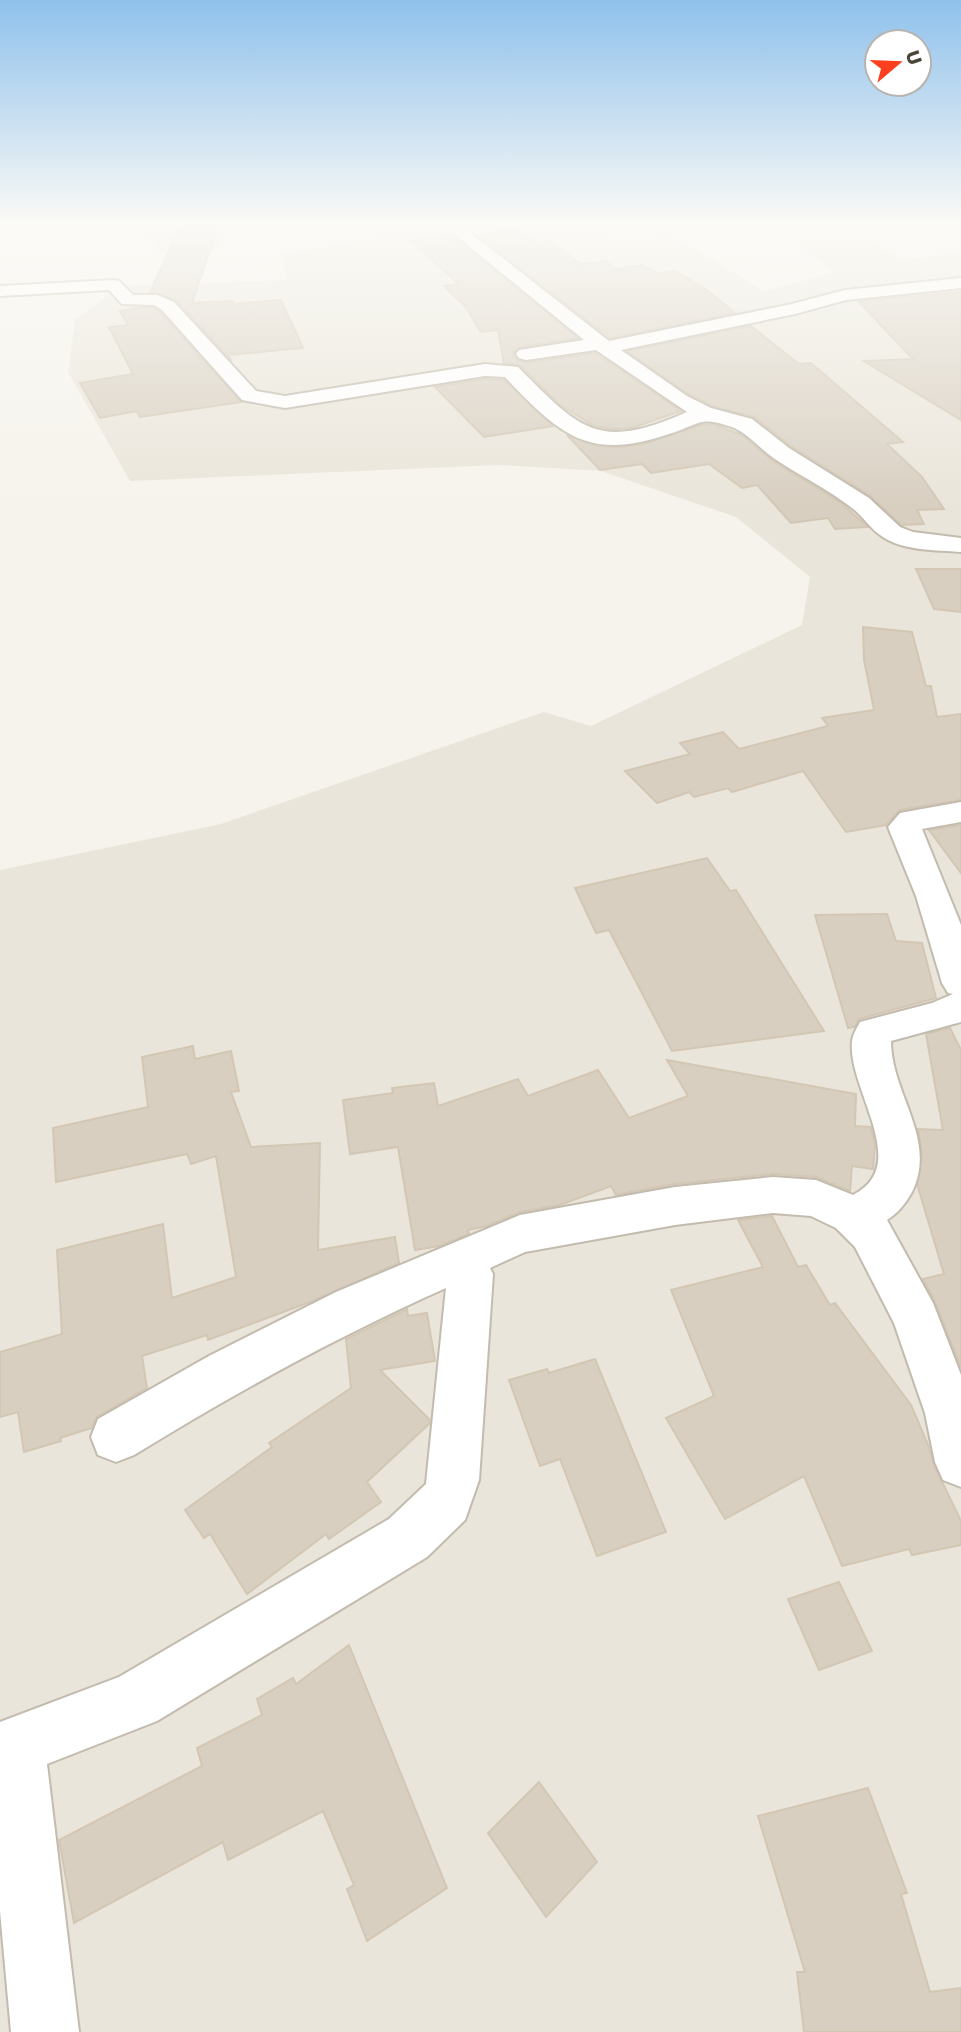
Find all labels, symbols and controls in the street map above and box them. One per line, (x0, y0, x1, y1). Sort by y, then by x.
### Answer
north arrow (863, 28, 933, 98)
text: U (900, 47, 927, 68)

